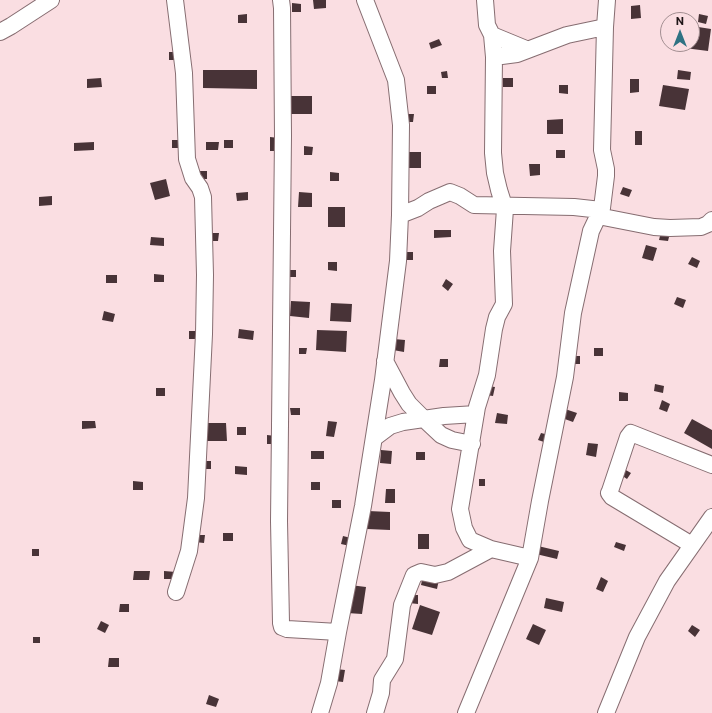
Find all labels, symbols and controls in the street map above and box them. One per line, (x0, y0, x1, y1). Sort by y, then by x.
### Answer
north arrow (660, 12, 700, 52)
text: N (676, 14, 684, 27)

